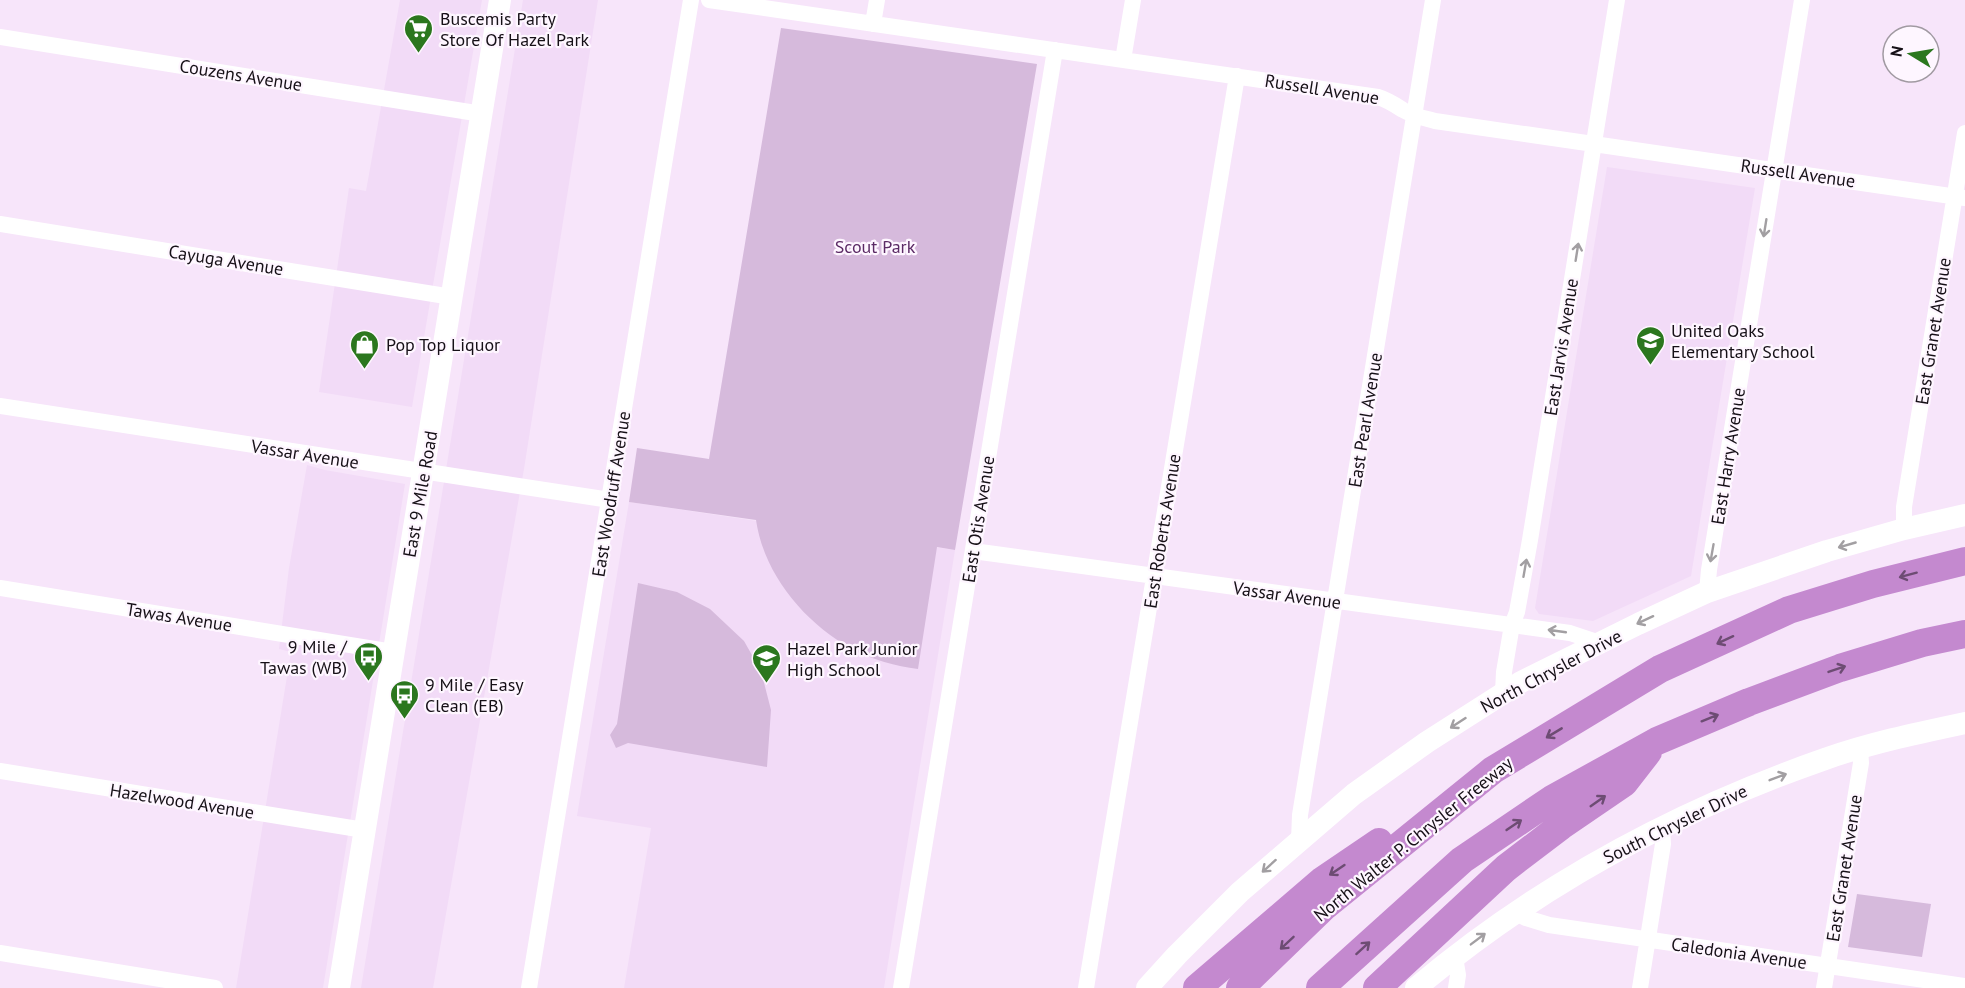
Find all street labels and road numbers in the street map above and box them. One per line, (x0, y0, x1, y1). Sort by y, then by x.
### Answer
street label: Couzens Avenue (178, 54, 304, 96)
street label: Russell Avenue (1263, 69, 1381, 109)
street label: Russell Avenue (1739, 154, 1857, 192)
street label: Cayuga Avenue (167, 240, 285, 280)
street label: East Granet Avenue (1910, 256, 1956, 406)
street label: East Jarvis Avenue (1539, 277, 1583, 417)
street label: East Pearl Avenue (1343, 351, 1387, 489)
street label: East Harry Avenue (1706, 386, 1750, 526)
street label: East Woodruff Avenue (587, 409, 635, 579)
street label: East 9 Mile Road (398, 429, 442, 559)
street label: Vassar Avenue (248, 434, 361, 474)
street label: East Roberts Avenue (1138, 452, 1186, 610)
street label: East Otis Avenue (957, 454, 999, 584)
street label: Vassar Avenue (1230, 576, 1343, 614)
street label: Tawas Avenue (124, 597, 234, 637)
street label: North Chrysler Drive (1476, 624, 1626, 718)
street label: North Walter P. Chrysler Freeway (1309, 751, 1518, 926)
street label: Hazelwood Avenue (108, 778, 256, 824)
street label: South Chrysler Drive (1599, 779, 1751, 869)
street label: East Granet Avenue (1821, 793, 1867, 943)
street label: Caledonia Avenue (1670, 932, 1808, 974)

